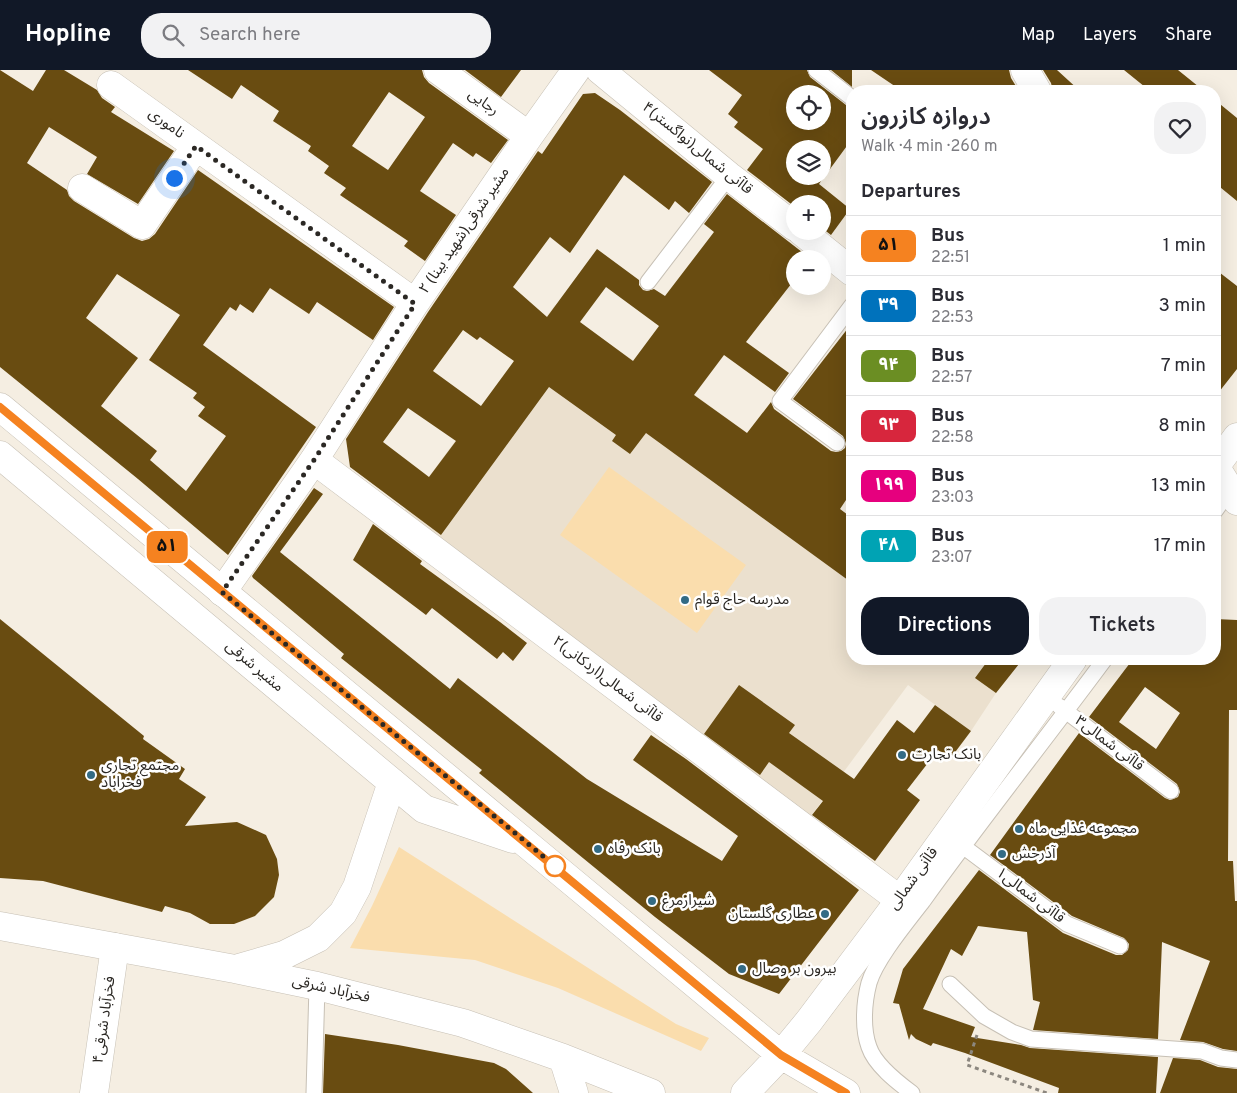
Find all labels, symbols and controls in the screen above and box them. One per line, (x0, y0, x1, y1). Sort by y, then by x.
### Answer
search box (141, 13, 491, 58)
text: Hopline (25, 20, 111, 50)
icon: search (159, 21, 187, 49)
text: Search here (199, 23, 301, 47)
text: Map (1021, 24, 1055, 47)
text: Layers (1083, 24, 1137, 47)
text: Share (1165, 24, 1212, 47)
street label: رجایی (464, 85, 502, 121)
map controls (786, 85, 831, 295)
button: locate (786, 85, 831, 130)
street label: ۴قاآنی شمالی(نواگستر) (638, 99, 756, 200)
button: heart (1154, 102, 1206, 154)
text: دروازه کازرون (861, 103, 991, 133)
street label: ناموری (144, 104, 188, 144)
text: Walk · 4 min · 260 m (861, 137, 997, 157)
button: layers (786, 140, 831, 185)
street label: ۲ مشیر شرقی(شهید بینا) (416, 164, 514, 298)
your location (162, 166, 187, 191)
text: Departures (861, 180, 961, 204)
button: + (786, 195, 831, 240)
text: Bus (931, 224, 965, 248)
text: ۵۱ (878, 234, 899, 257)
text: 1 min (1163, 234, 1206, 258)
text: 22:51 (931, 248, 970, 268)
button: − (786, 250, 831, 295)
text: Bus (931, 284, 965, 308)
text: ۳۹ (878, 294, 899, 317)
text: 3 min (1158, 294, 1206, 318)
text: 22:53 (931, 308, 974, 328)
text: Bus (931, 344, 965, 368)
text: ۹۴ (878, 354, 899, 377)
text: 7 min (1161, 354, 1206, 378)
text: 22:57 (931, 368, 972, 388)
text: Bus (931, 404, 965, 428)
text: ۹۳ (878, 414, 899, 437)
text: 8 min (1158, 414, 1206, 438)
text: 22:58 (931, 428, 974, 448)
text: Bus (931, 464, 965, 488)
text: ۱۹۹ (873, 474, 904, 497)
text: 13 min (1151, 474, 1206, 498)
text: 23:03 (931, 488, 974, 508)
text: Bus (931, 524, 965, 548)
line badge: ۵۱ (144, 531, 190, 563)
text: ۴۸ (878, 534, 899, 557)
text: 17 min (1154, 534, 1206, 558)
text: ۵۱ (157, 535, 177, 558)
text: 23:07 (931, 548, 972, 568)
place label: مدرسه حاج قوام (695, 591, 789, 611)
marker: مدرسه حاج قوام (679, 594, 691, 606)
button: Directions (861, 597, 1029, 655)
button: Tickets (1039, 597, 1206, 655)
street label: ۲قاآنی شمالی(اردکانی) (548, 632, 666, 728)
street label: مشیر شرقی (221, 637, 287, 697)
street label: قاآنی شمالی۳ (1071, 712, 1148, 776)
place label: بانک تجارت (912, 746, 981, 765)
marker: بانک تجارت (896, 749, 908, 761)
place label: مجتمع تجاری فخراباد (101, 757, 180, 793)
marker: مجتمع تجاری فخراباد (85, 769, 97, 781)
place label: مجموعه غذایی ماه (1029, 820, 1137, 839)
marker: مجموعه غذایی ماه (1013, 823, 1025, 835)
place label: بانک رفاه (608, 840, 661, 859)
marker: بانک رفاه (592, 843, 604, 855)
street label: قاآنی شمالی (885, 844, 943, 914)
place label: آذرخش (1012, 845, 1056, 864)
marker: آذرخش (996, 848, 1008, 860)
unlabelled marker (544, 855, 566, 877)
street label: قاآنی شمالی۱ (992, 864, 1069, 928)
place label: شیرازمرغ (662, 892, 715, 912)
marker: شیرازمرغ (646, 895, 658, 907)
place label: عطاری گلستان (728, 905, 815, 924)
marker: عطاری گلستان (819, 908, 831, 920)
place label: بیرون بر وصال (752, 960, 837, 979)
marker: بیرون بر وصال (736, 963, 748, 975)
street label: فخرآباد شرقی (290, 972, 372, 1008)
street label: فخرآباد شرقی۴ (89, 975, 121, 1065)

